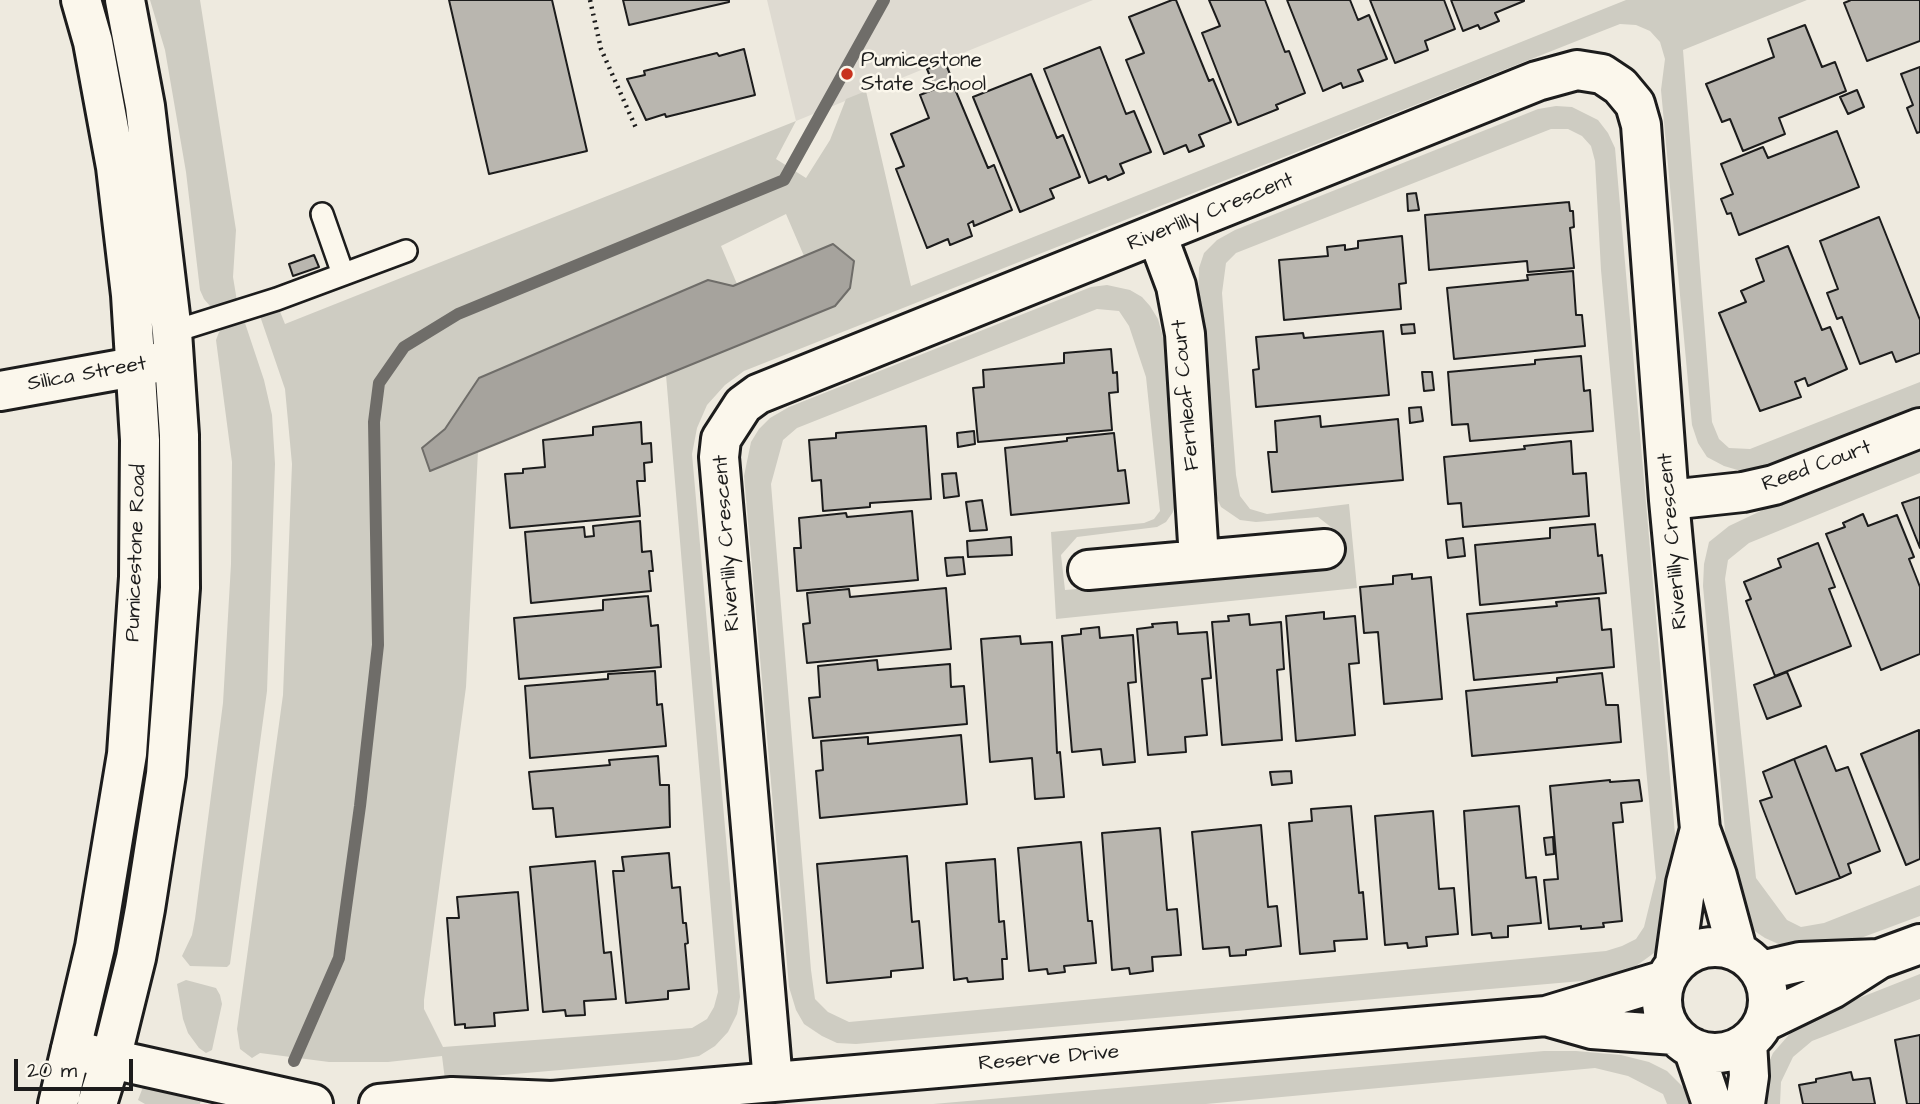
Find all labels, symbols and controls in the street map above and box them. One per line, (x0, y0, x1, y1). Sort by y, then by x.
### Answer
place label: Pumicestone State School (861, 49, 986, 99)
marker: Pumicestone State School (839, 66, 855, 82)
street label: Riverlilly Crescent (1124, 168, 1298, 258)
street label: Fernleaf Court (1168, 318, 1206, 472)
street label: Silica Street (26, 352, 148, 398)
street label: Reed Court (1759, 436, 1875, 498)
street label: Riverlilly Crescent (1654, 452, 1694, 630)
street label: Riverlilly Crescent (709, 454, 747, 632)
street label: Pumicestone Road (121, 464, 153, 642)
street label: Reserve Drive (978, 1040, 1120, 1078)
scale bar (18, 1044, 136, 1088)
text: 20 m (27, 1056, 77, 1085)

